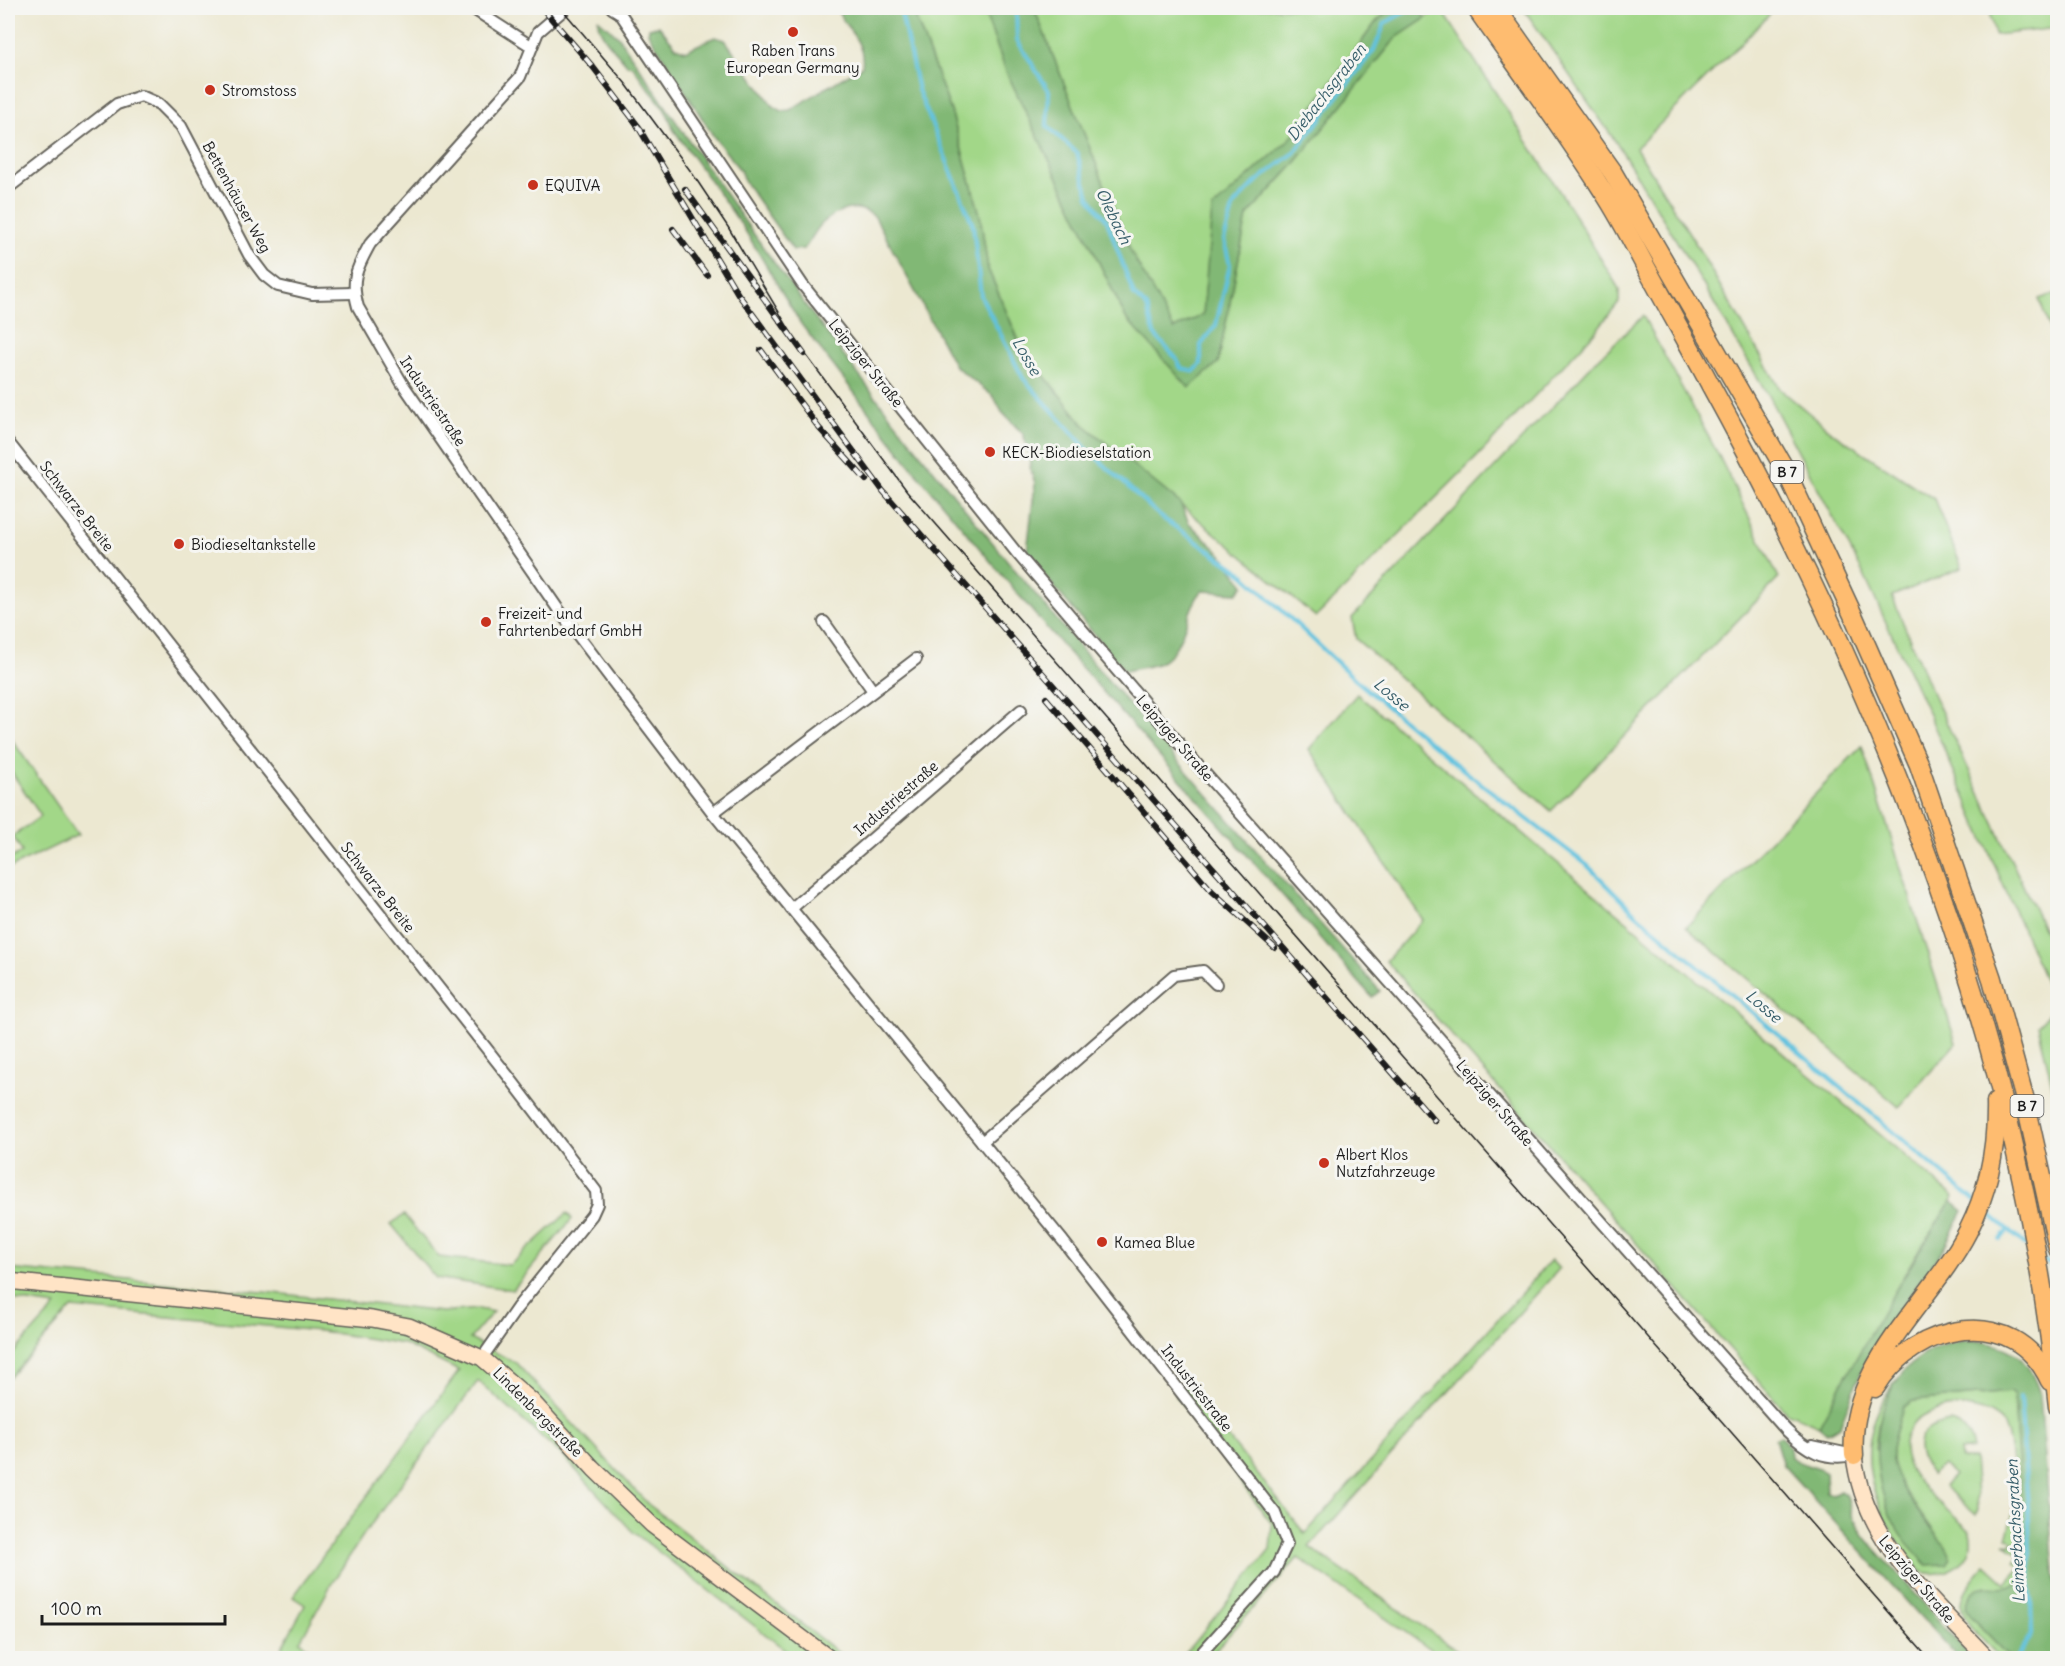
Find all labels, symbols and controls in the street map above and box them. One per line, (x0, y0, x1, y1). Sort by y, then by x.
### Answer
marker: Raben Trans European Germany (786, 25, 800, 39)
water label: Diebachsgraben (1282, 39, 1370, 144)
place label: Raben Trans European Germany (726, 41, 860, 77)
place label: Stromstoss (222, 81, 297, 100)
marker: Stromstoss (203, 83, 217, 97)
street label: Bettenhäuser Weg (198, 138, 276, 256)
place label: EQUIVA (545, 176, 601, 195)
marker: EQUIVA (526, 178, 540, 192)
water label: Olebach (1092, 185, 1136, 248)
street label: Leipziger Straße (825, 315, 907, 411)
water label: Losse (1008, 333, 1047, 380)
street label: Industriestraße (396, 352, 470, 450)
place label: KECK-Biodieselstation (1002, 443, 1151, 462)
marker: KECK-Biodieselstation (983, 445, 997, 459)
street label: Schwarze Breite (36, 457, 118, 555)
road number: B 7 (1770, 461, 1804, 483)
place label: Biodieseltankstelle (191, 535, 316, 554)
marker: Biodieseltankstelle (172, 537, 186, 551)
place label: Freizeit- und Fahrtenbedarf GmbH (498, 604, 642, 640)
marker: Freizeit- und Fahrtenbedarf GmbH (479, 615, 493, 629)
water label: Losse (1370, 673, 1415, 716)
street label: Leipziger Straße (1132, 691, 1218, 785)
street label: Industriestraße (850, 756, 942, 840)
street label: Schwarze Breite (337, 838, 419, 936)
water label: Losse (1742, 985, 1787, 1028)
street label: Leipziger Straße (1452, 1056, 1538, 1150)
road number: B 7 (2010, 1095, 2044, 1117)
place label: Albert Klos Nutzfahrzeuge (1336, 1145, 1435, 1181)
marker: Albert Klos Nutzfahrzeuge (1317, 1156, 1331, 1170)
place label: Kamea Blue (1114, 1233, 1195, 1252)
marker: Kamea Blue (1095, 1235, 1109, 1249)
street label: Industriestraße (1157, 1341, 1237, 1435)
street label: Lindenbergstraße (489, 1363, 587, 1461)
water label: Leimerbachsgraben (2001, 1458, 2029, 1603)
street label: Leipziger Straße (1875, 1531, 1959, 1627)
scale bar (42, 1588, 225, 1626)
text: 100 m (51, 1597, 102, 1620)

